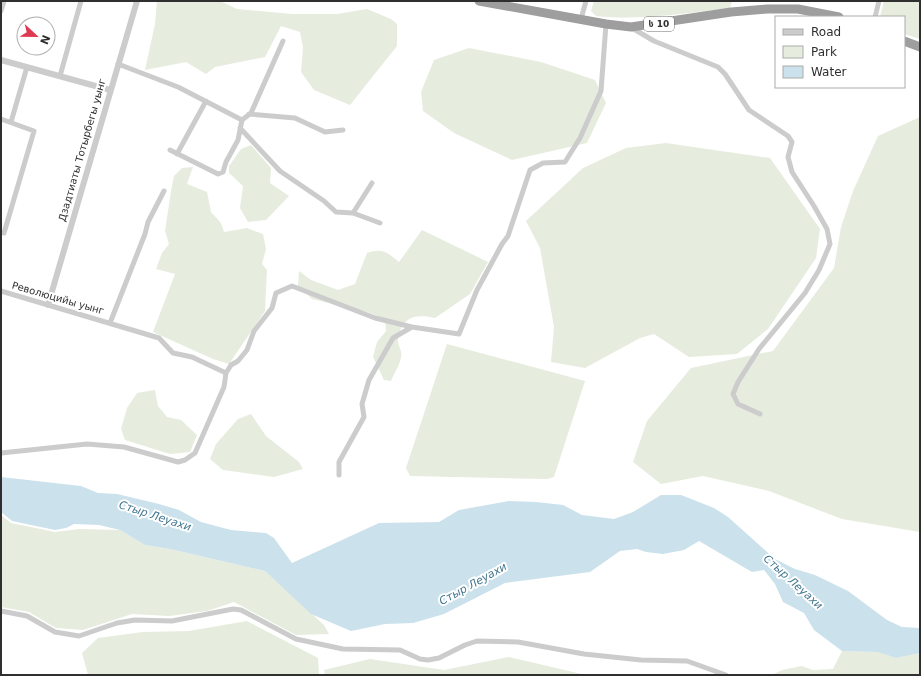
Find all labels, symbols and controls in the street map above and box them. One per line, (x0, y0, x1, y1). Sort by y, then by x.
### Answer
north arrow (16, 16, 56, 56)
legend (775, 16, 905, 88)
road number: ს 10 (644, 17, 674, 31)
text: Road (811, 25, 841, 39)
text: N (37, 33, 53, 46)
text: Park (811, 45, 837, 59)
text: Water (811, 65, 847, 79)
street label: Дзадтиаты Тотырбегы уынг (56, 77, 108, 223)
street label: Революцийы уынг (11, 280, 105, 316)
water label: Стыр Леуахи (117, 498, 193, 534)
water label: Стыр Леуахи (761, 552, 825, 612)
water label: Стыр Леуахи (437, 560, 509, 608)

